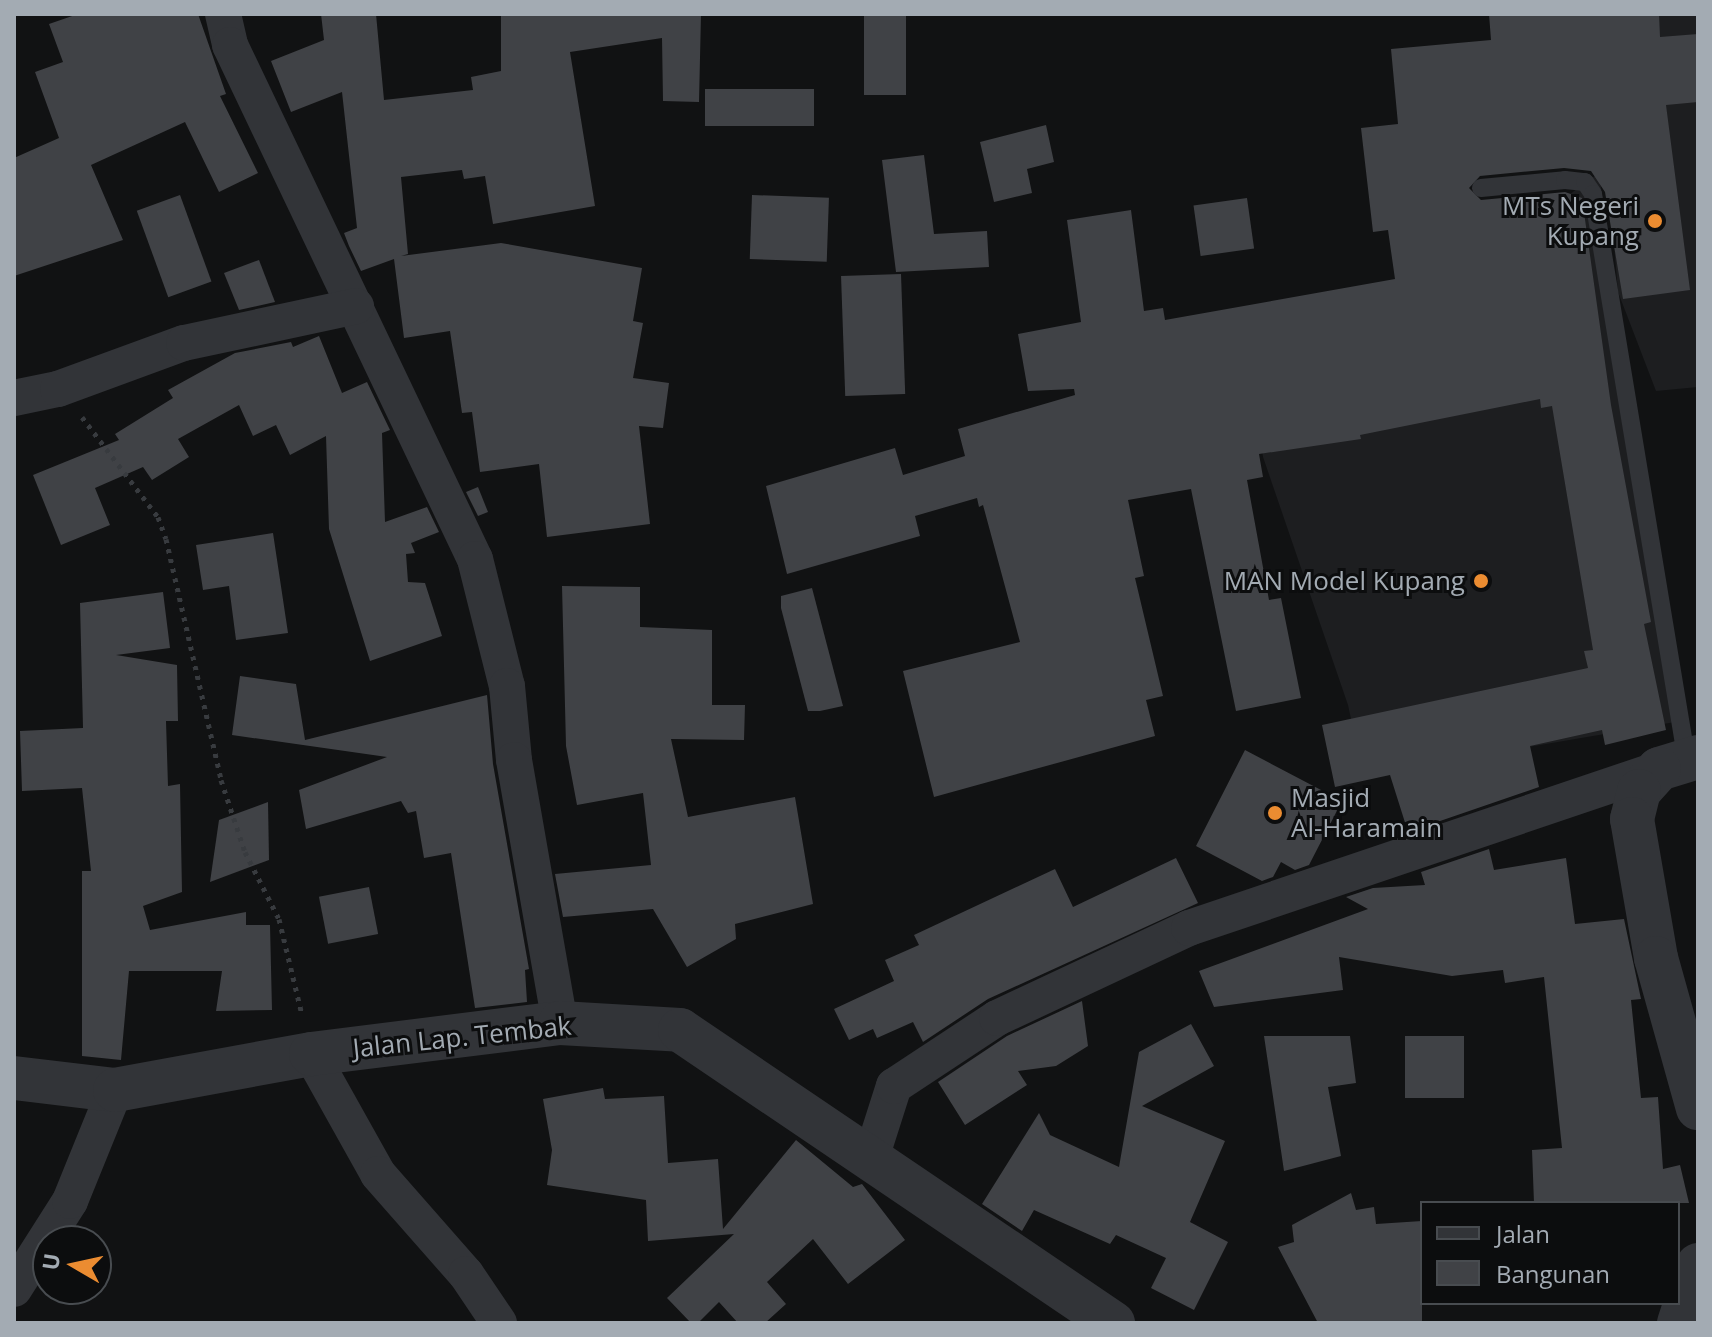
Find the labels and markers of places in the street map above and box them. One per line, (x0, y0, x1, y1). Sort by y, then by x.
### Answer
place label: MTs Negeri Kupang (1502, 190, 1639, 252)
marker: MTs Negeri Kupang (1646, 212, 1664, 230)
place label: MAN Model Kupang (1224, 565, 1465, 597)
marker: MAN Model Kupang (1472, 572, 1490, 590)
place label: Masjid Al-Haramain (1291, 782, 1442, 844)
marker: Masjid Al-Haramain (1266, 804, 1284, 822)

